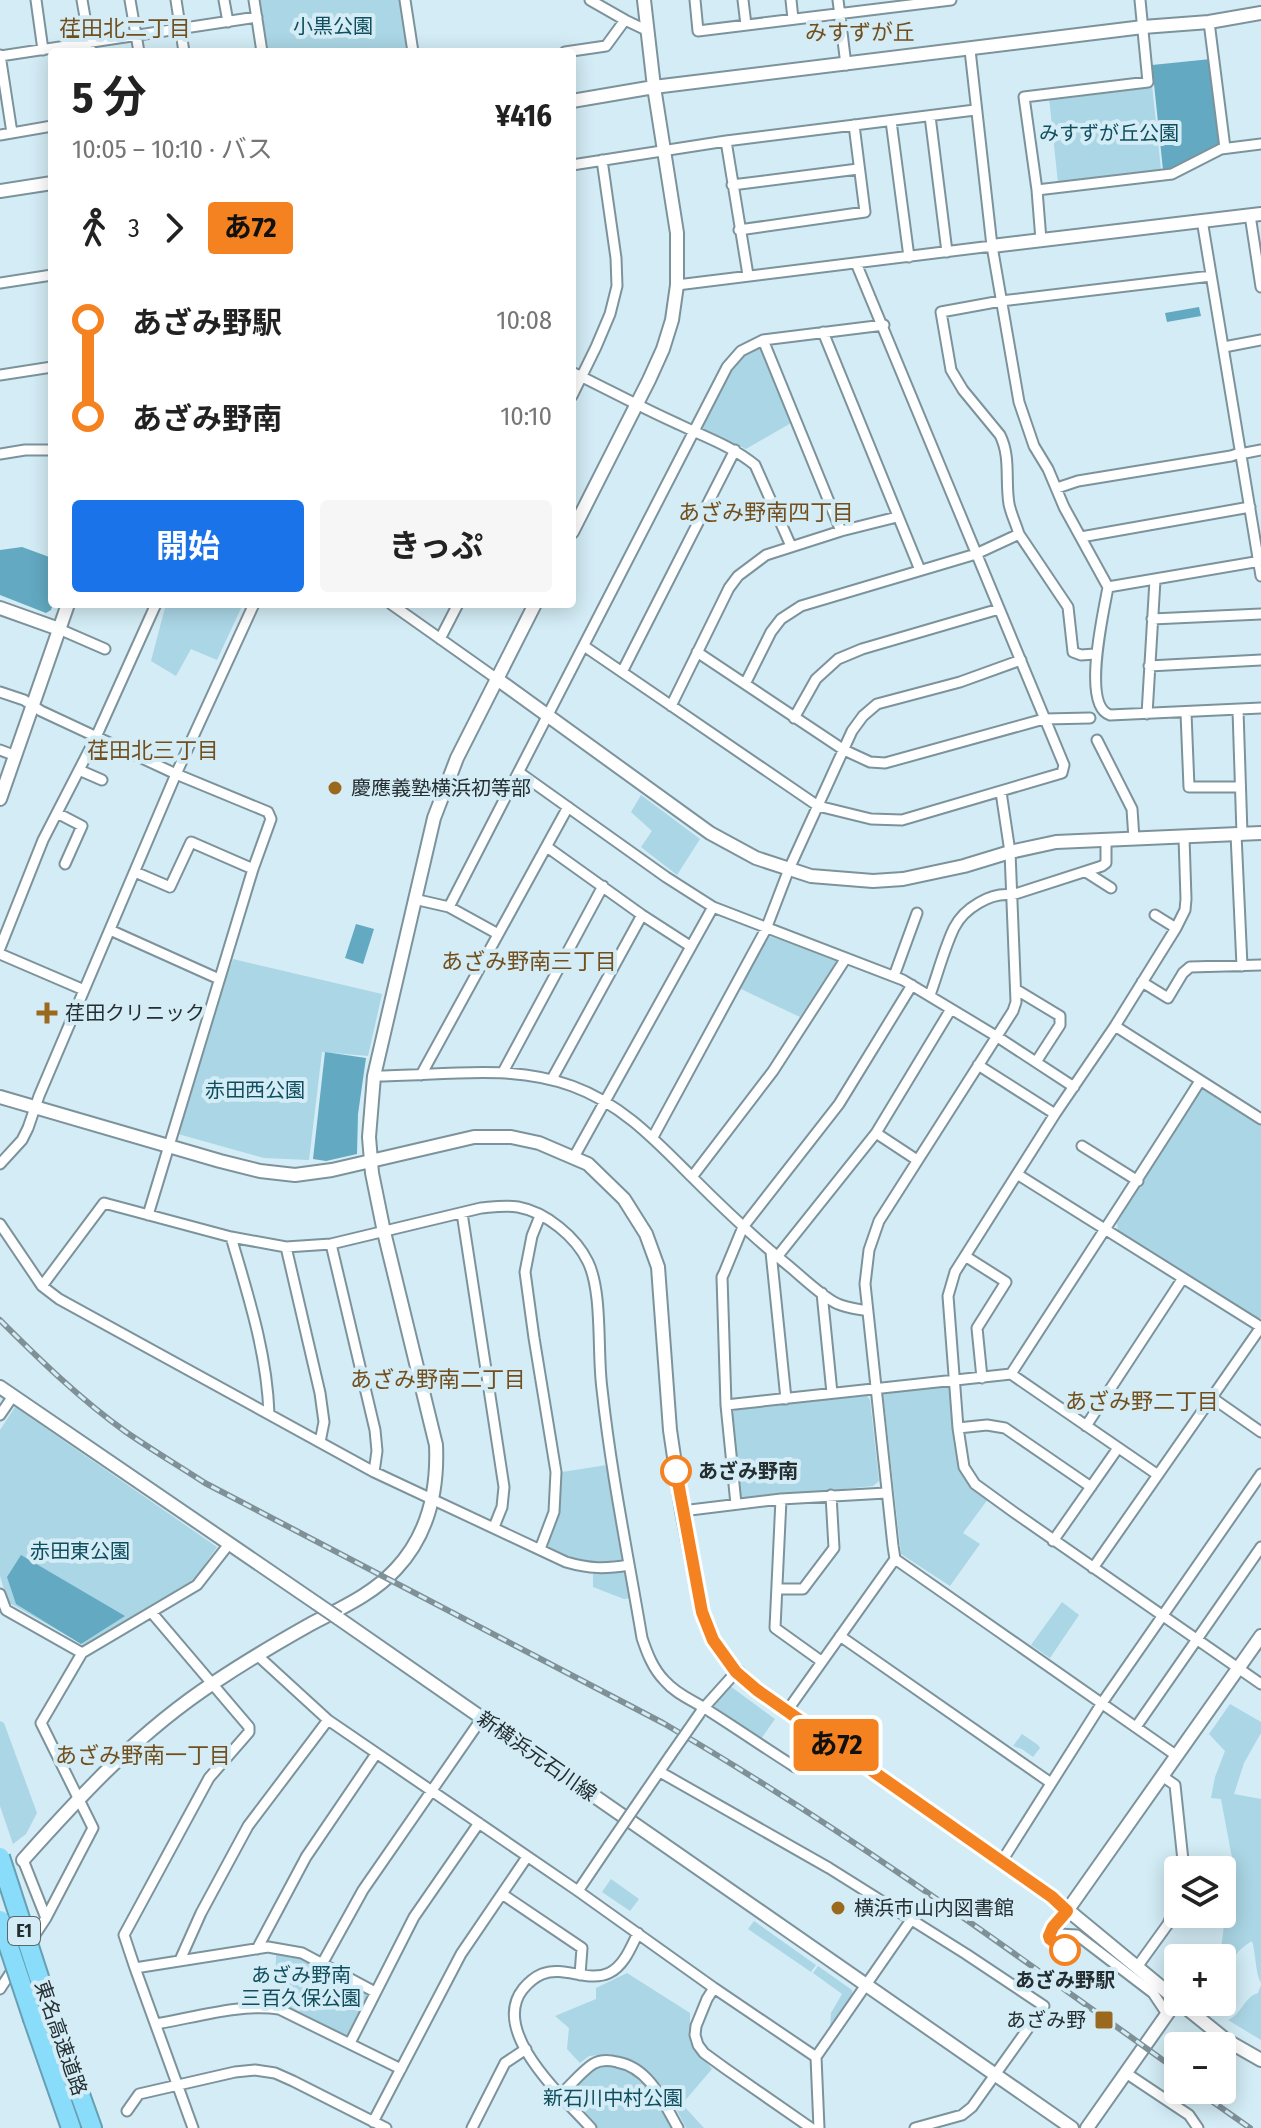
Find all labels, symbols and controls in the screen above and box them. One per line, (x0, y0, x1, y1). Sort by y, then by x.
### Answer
park label: 小黒公園 (293, 14, 373, 38)
district label: 荏田北二丁目 (59, 15, 191, 42)
district label: みすずが丘 (805, 19, 915, 46)
text: 5 分 (72, 71, 147, 124)
text: ¥416 (495, 98, 552, 134)
park label: みすずが丘公園 (1039, 121, 1179, 145)
text: 10:05 – 10:10 · バス (72, 134, 273, 165)
icon: walk (72, 206, 116, 250)
icon: forward (152, 206, 196, 250)
text: あ72 (224, 211, 277, 244)
text: 3 (128, 213, 140, 244)
text: あざみ野駅 (132, 305, 282, 341)
text: 10:08 (496, 305, 552, 336)
text: あざみ野南 (132, 401, 282, 437)
text: 10:10 (500, 401, 552, 432)
district label: あざみ野南四丁目 (678, 499, 854, 526)
button: 開始 (72, 500, 304, 592)
button: きっぷ (320, 500, 552, 592)
district label: 荏田北三丁目 (87, 737, 219, 764)
place label: 慶應義塾横浜初等部 (351, 776, 531, 800)
marker: 慶應義塾横浜初等部 (326, 779, 344, 797)
district label: あざみ野南三丁目 (441, 948, 617, 975)
place label: 荏田クリニック (65, 1001, 205, 1025)
marker: 荏田クリニック (36, 1002, 58, 1024)
park label: 赤田西公園 (205, 1078, 305, 1102)
district label: あざみ野南二丁目 (350, 1366, 526, 1393)
district label: あざみ野二丁目 (1065, 1388, 1219, 1415)
marker: あざみ野南 (661, 1456, 691, 1486)
place label: あざみ野南 (698, 1459, 798, 1483)
park label: 赤田東公園 (30, 1539, 130, 1563)
street label: 新横浜元石川線 (473, 1706, 601, 1806)
line badge: あ72 (790, 1719, 882, 1771)
text: あ72 (810, 1728, 862, 1761)
district label: あざみ野南一丁目 (55, 1742, 231, 1769)
map controls (1164, 1856, 1236, 2104)
button: layers (1164, 1856, 1236, 1928)
place label: 横浜市山内図書館 (854, 1896, 1014, 1920)
marker: 横浜市山内図書館 (829, 1899, 847, 1917)
road number: E1 (8, 1917, 40, 1945)
marker: あざみ野駅 (1050, 1935, 1080, 1965)
button: + (1164, 1944, 1236, 2016)
park label: あざみ野南 三百久保公園 (241, 1963, 361, 2010)
place label: あざみ野駅 (1015, 1968, 1115, 1992)
street label: 東名高速道路 (30, 1977, 92, 2099)
place label: あざみ野 (1006, 2008, 1086, 2032)
marker: あざみ野 (1093, 2009, 1115, 2031)
button: − (1164, 2032, 1236, 2104)
park label: 新石川中村公園 (543, 2086, 683, 2110)

